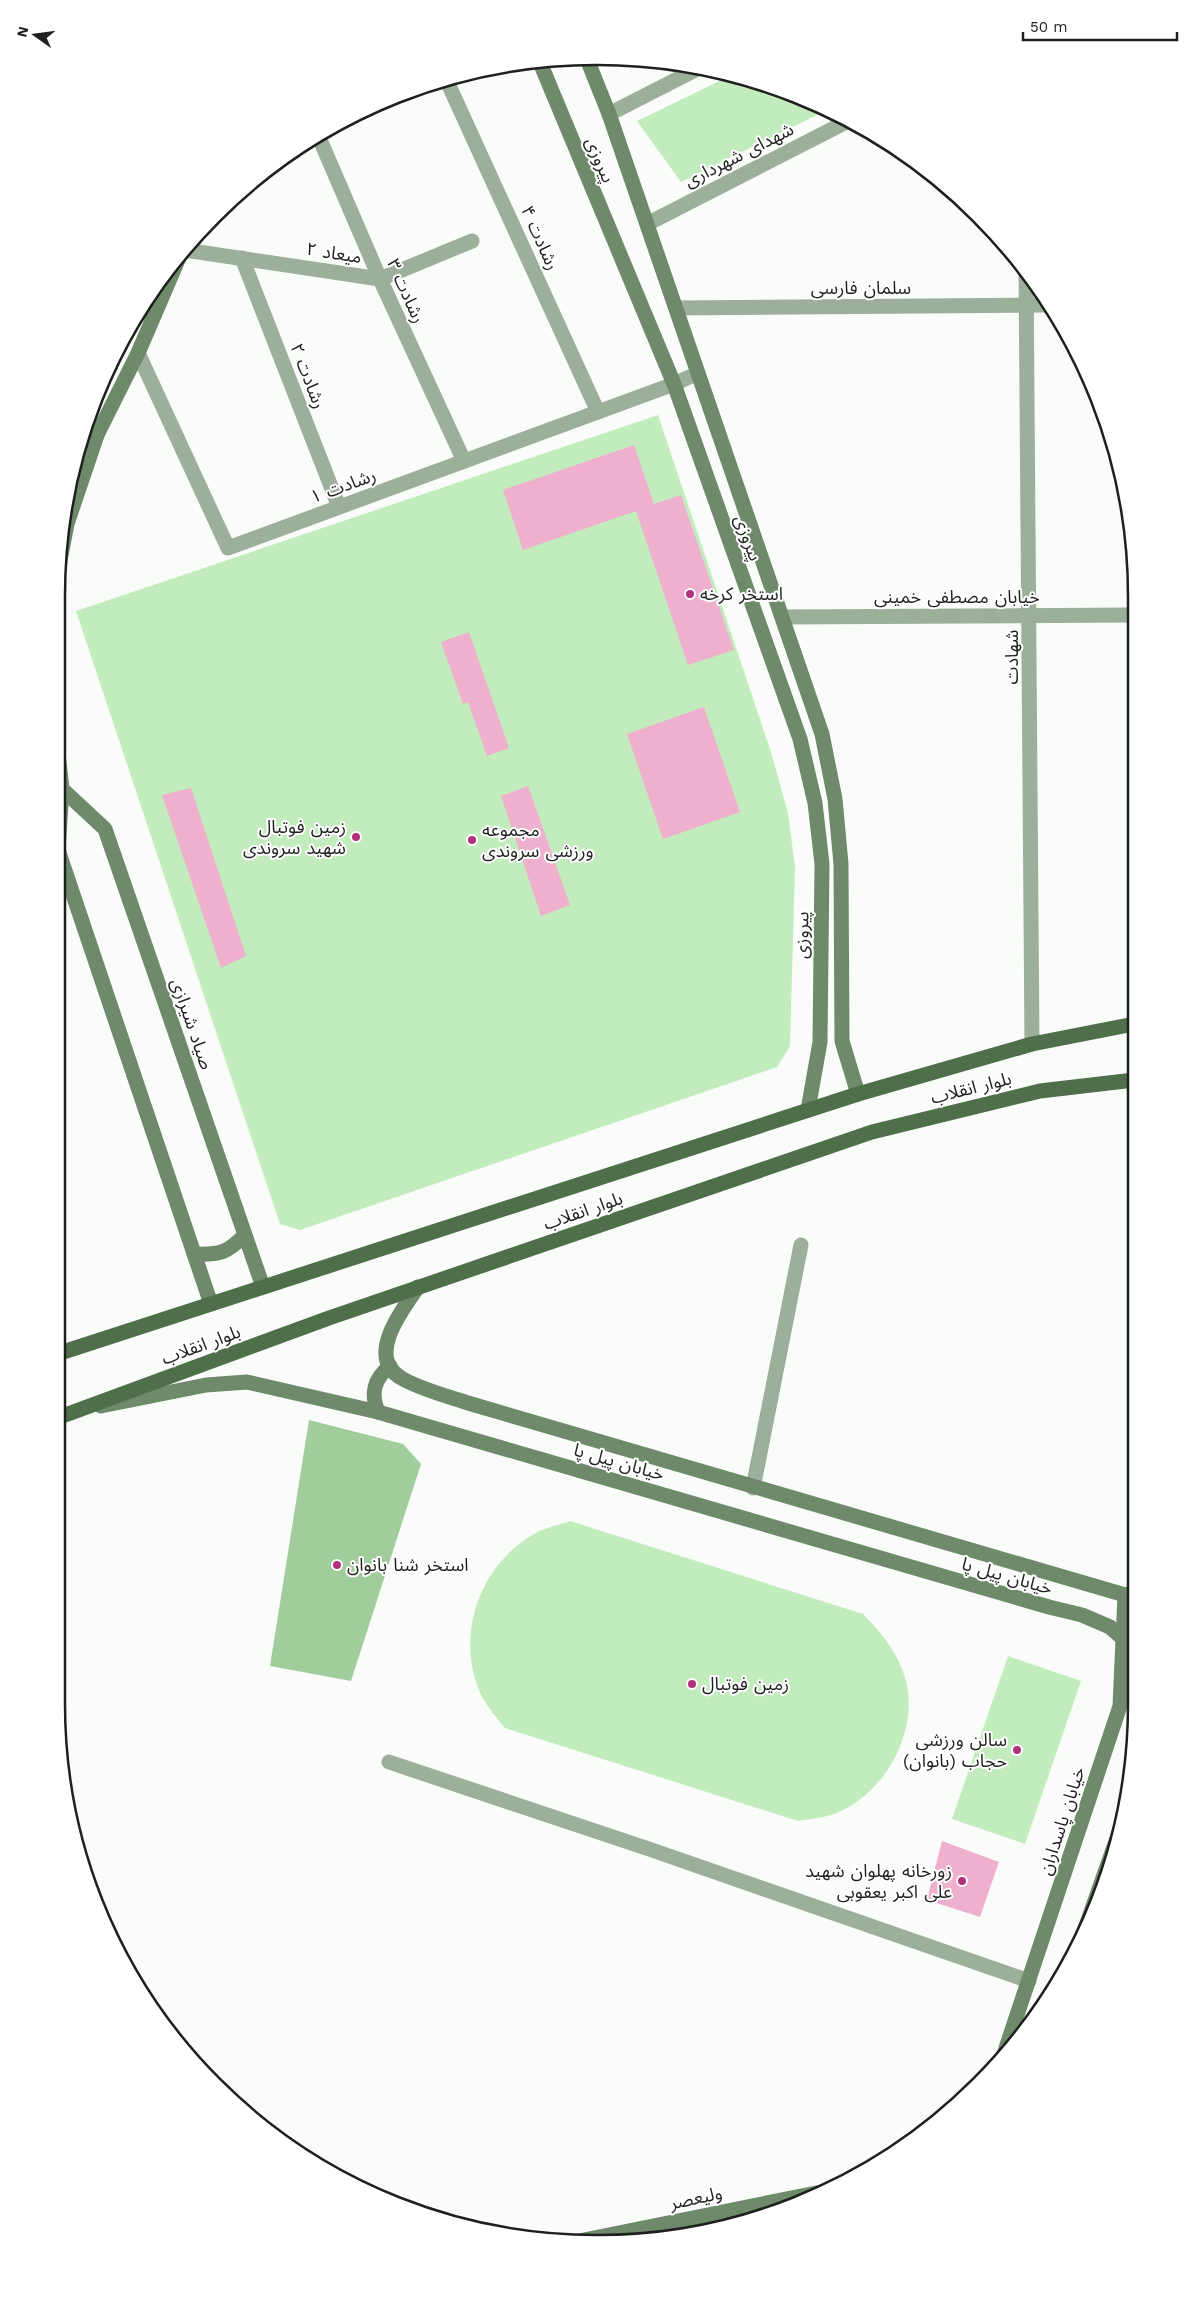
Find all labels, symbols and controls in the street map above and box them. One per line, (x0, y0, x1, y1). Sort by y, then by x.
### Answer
north arrow (10, 10, 60, 60)
scale bar (1023, 10, 1177, 42)
text: 50 m (1030, 18, 1067, 36)
text: N (13, 25, 31, 39)
street label: شهدای شهرداری (681, 118, 797, 192)
street label: پیروزی (580, 134, 619, 186)
street label: رشادت ۴ (516, 202, 564, 274)
street label: میعاد ۲ (305, 238, 363, 267)
street label: رشادت ۳ (382, 255, 430, 327)
street label: سلمان فارسی (811, 277, 911, 299)
street label: رشادت ۲ (285, 340, 331, 412)
street label: رشادت ۱ (307, 464, 379, 508)
street label: پیروزی (729, 512, 766, 564)
place label: استخر کرخه (700, 583, 783, 605)
street label: خیابان مصطفی خمینی (874, 586, 1040, 608)
marker: استخر کرخه (684, 588, 696, 600)
street label: شهادت (1001, 630, 1022, 684)
place label: زمین فوتبال شهید سروندی (243, 816, 346, 859)
place label: مجموعه ورزشی سروندی (482, 819, 594, 862)
marker: زمین فوتبال شهید سروندی (350, 831, 362, 843)
marker: مجموعه ورزشی سروندی (466, 834, 478, 846)
street label: پیروزی (791, 911, 814, 959)
street label: صیاد شیرازی (166, 975, 218, 1073)
street label: بلوار انقلاب (928, 1067, 1014, 1109)
street label: بلوار انقلاب (540, 1187, 626, 1235)
street label: بلوار انقلاب (158, 1321, 244, 1369)
street label: خیابان پیل پا (571, 1439, 667, 1486)
street label: خیابان پیل پا (959, 1553, 1055, 1600)
place label: استخر شنا بانوان (347, 1554, 469, 1576)
marker: استخر شنا بانوان (331, 1559, 343, 1571)
place label: زمین فوتبال (702, 1673, 789, 1695)
marker: زمین فوتبال (686, 1678, 698, 1690)
place label: سالن ورزشی حجاب (بانوان) (903, 1729, 1007, 1772)
marker: سالن ورزشی حجاب (بانوان) (1011, 1744, 1023, 1756)
street label: خیابان پاسداران (1034, 1764, 1090, 1878)
place label: زورخانه پهلوان شهید علی اکبر یعقوبی (805, 1860, 952, 1903)
marker: زورخانه پهلوان شهید علی اکبر یعقوبی (956, 1875, 968, 1887)
street label: ولیعصر (667, 2182, 724, 2214)

